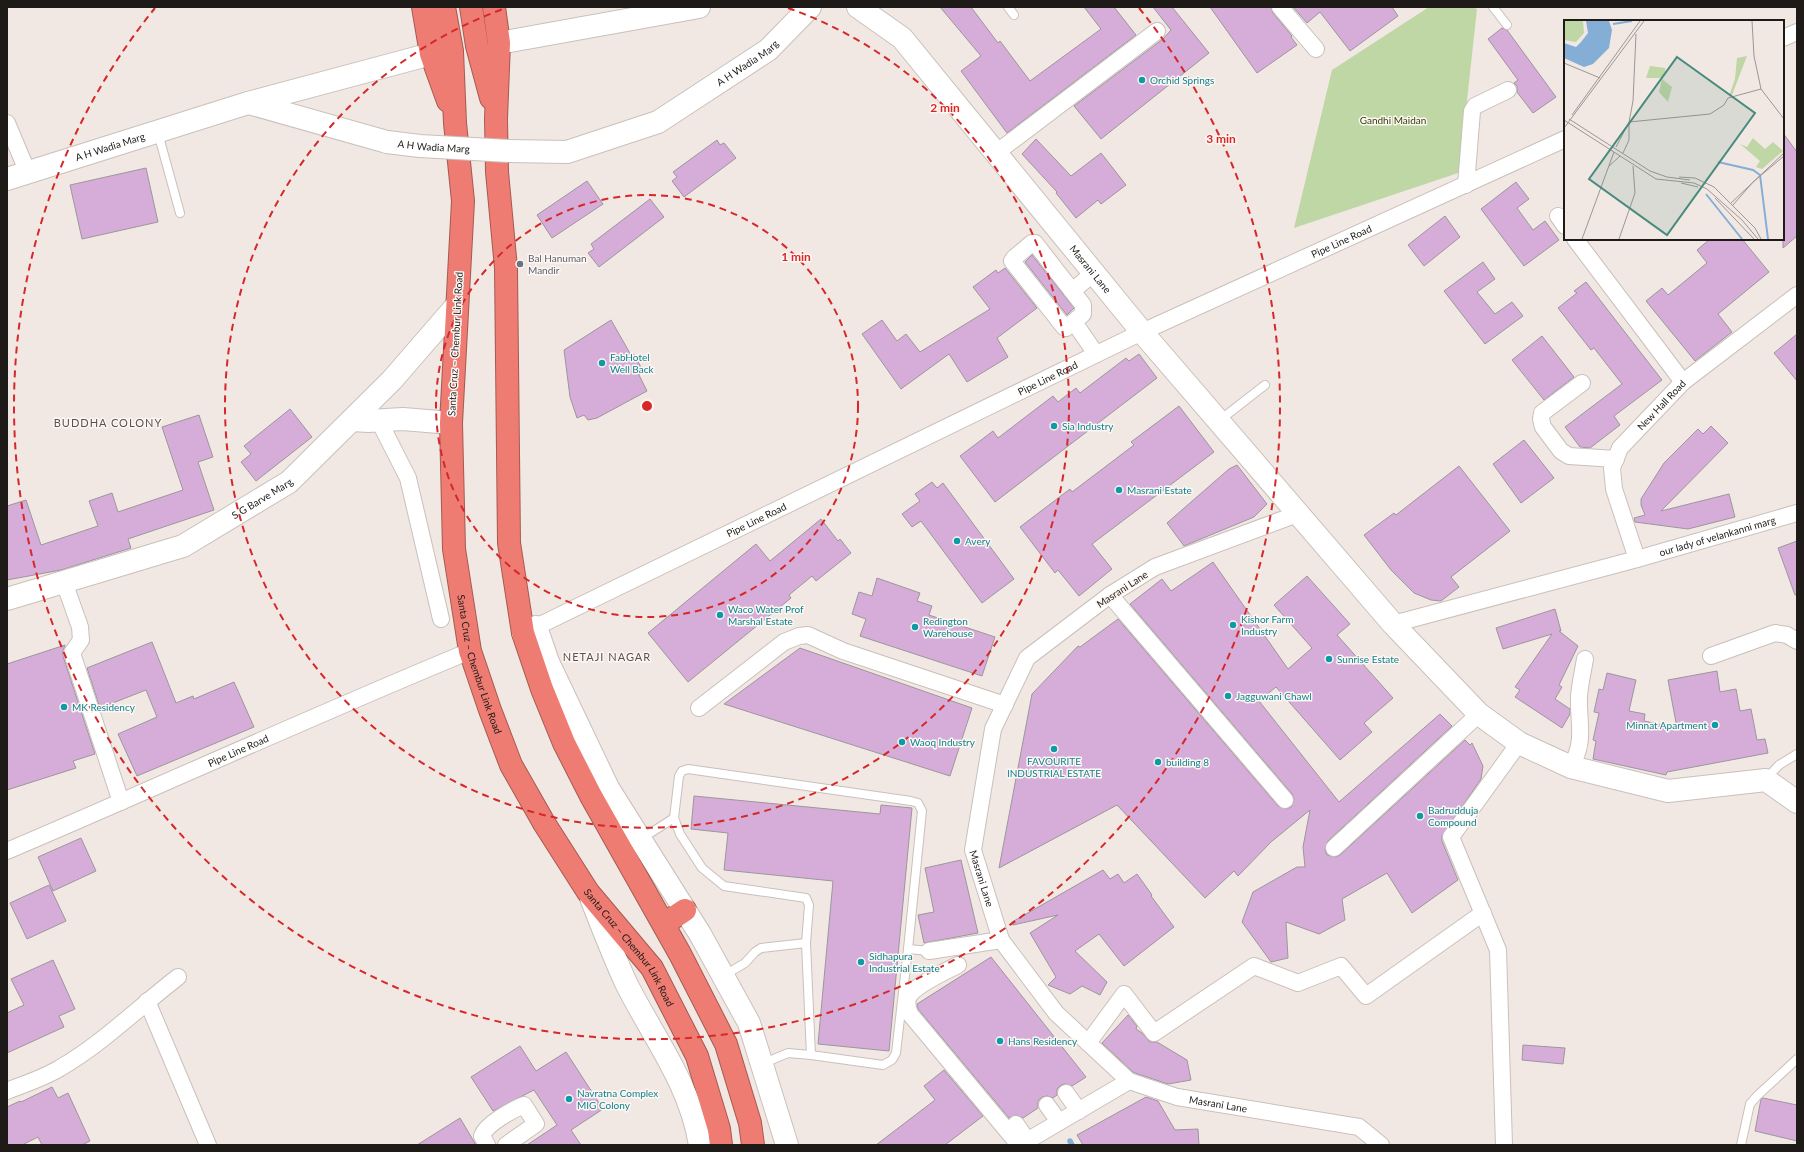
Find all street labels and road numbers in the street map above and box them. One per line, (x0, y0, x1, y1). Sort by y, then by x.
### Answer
street label: A H Wadia Marg (714, 37, 781, 88)
street label: A H Wadia Marg (74, 130, 146, 163)
street label: A H Wadia Marg (397, 137, 470, 155)
street label: Pipe Line Road (1309, 222, 1373, 260)
street label: Masrani Lane (1067, 243, 1114, 295)
street label: Santa Cruz – Chembur Link Road (445, 272, 465, 416)
street label: Pipe Line Road (1016, 358, 1079, 398)
street label: New Hall Road (1634, 377, 1688, 432)
street label: S G Barve Marg (229, 476, 295, 521)
street label: Pipe Line Road (724, 500, 788, 539)
street label: our lady of velankanni marg (1658, 514, 1777, 558)
street label: Masrani Lane (1094, 568, 1150, 610)
street label: Santa Cruz – Chembur Link Road (455, 594, 505, 736)
street label: Pipe Line Road (206, 732, 270, 769)
street label: Masrani Lane (967, 849, 996, 908)
street label: Santa Cruz – Chembur Link Road (581, 886, 677, 1008)
street label: Masrani Lane (1188, 1093, 1248, 1114)

